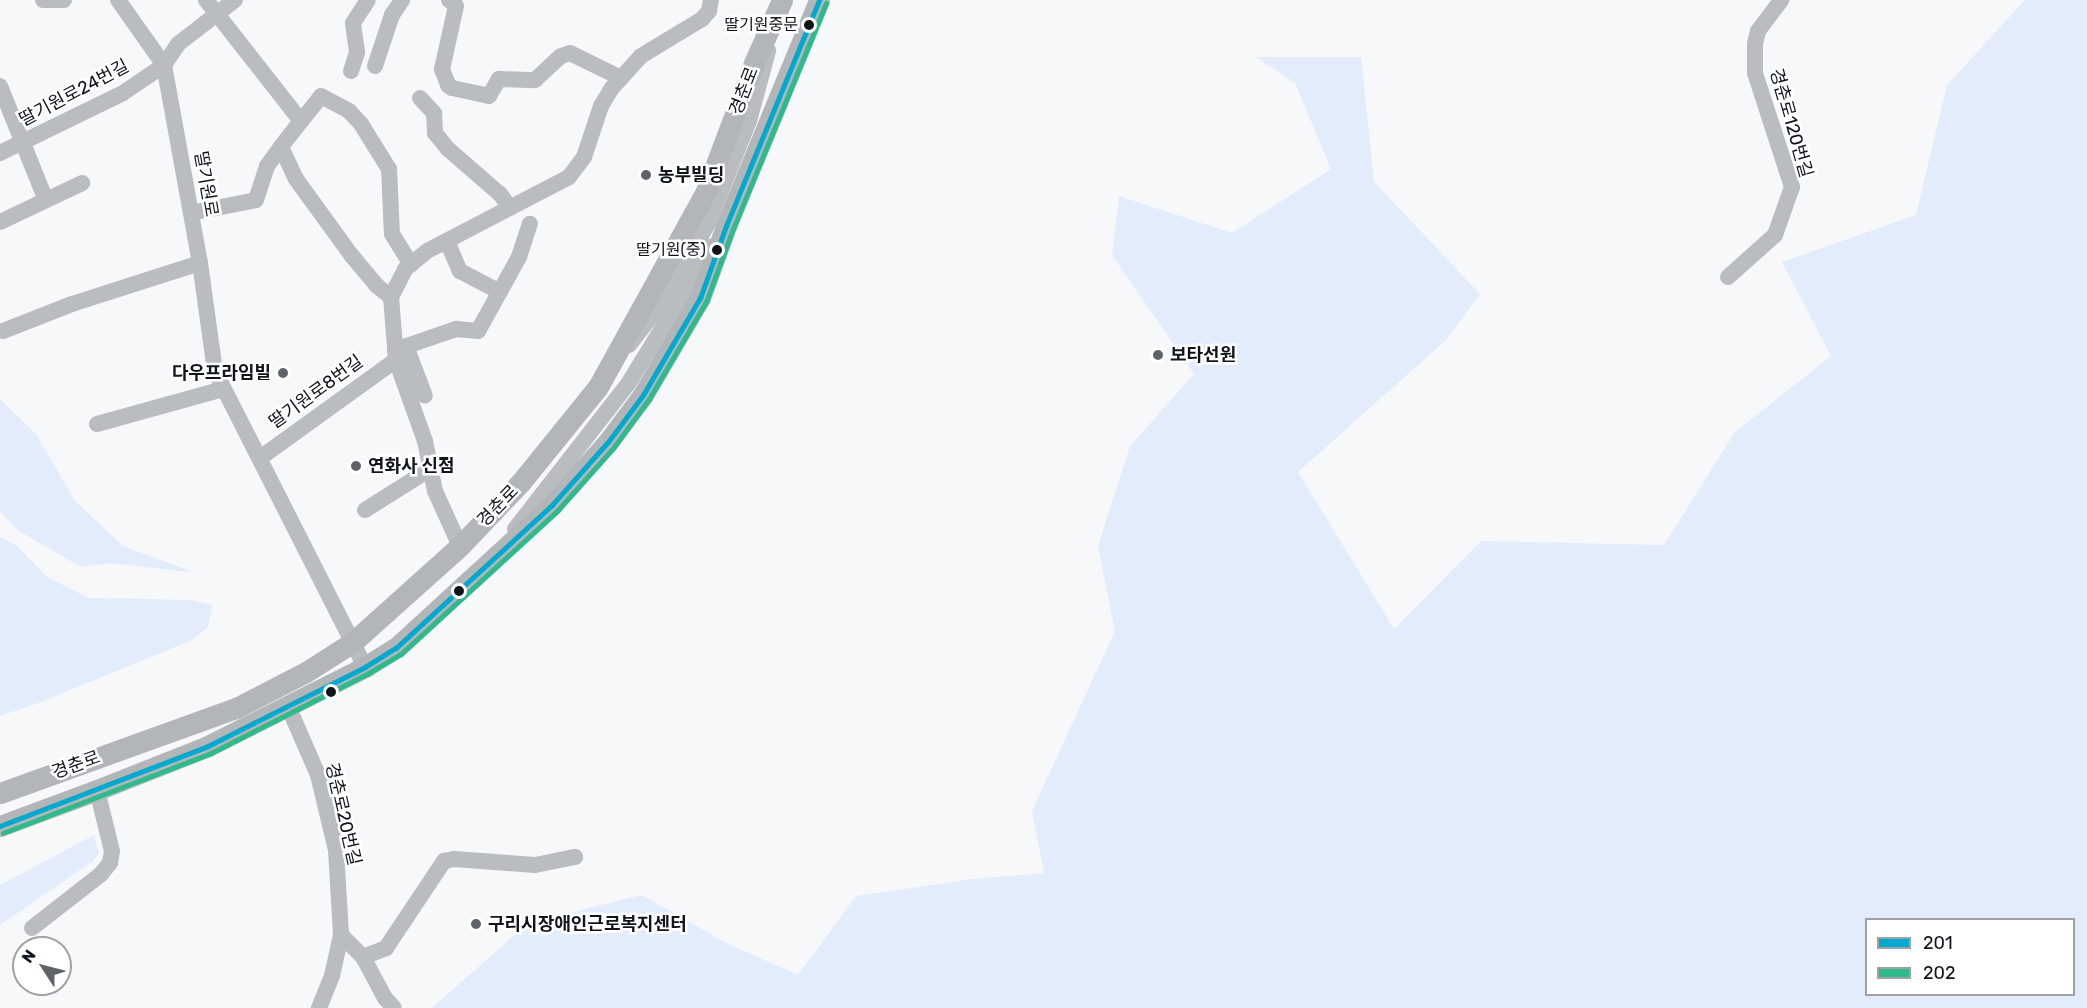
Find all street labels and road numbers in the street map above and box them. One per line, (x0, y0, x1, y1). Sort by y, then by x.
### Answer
street label: 딸기원로24번길 (16, 55, 132, 131)
street label: 경춘로 (725, 64, 763, 118)
street label: 경춘로120번길 (1765, 66, 1817, 180)
street label: 딸기원로 (190, 150, 222, 218)
street label: 딸기원로8번길 (265, 351, 367, 433)
street label: 경춘로 (473, 481, 523, 531)
street label: 경춘로 (49, 746, 103, 784)
street label: 경춘로20번길 (321, 761, 365, 867)

